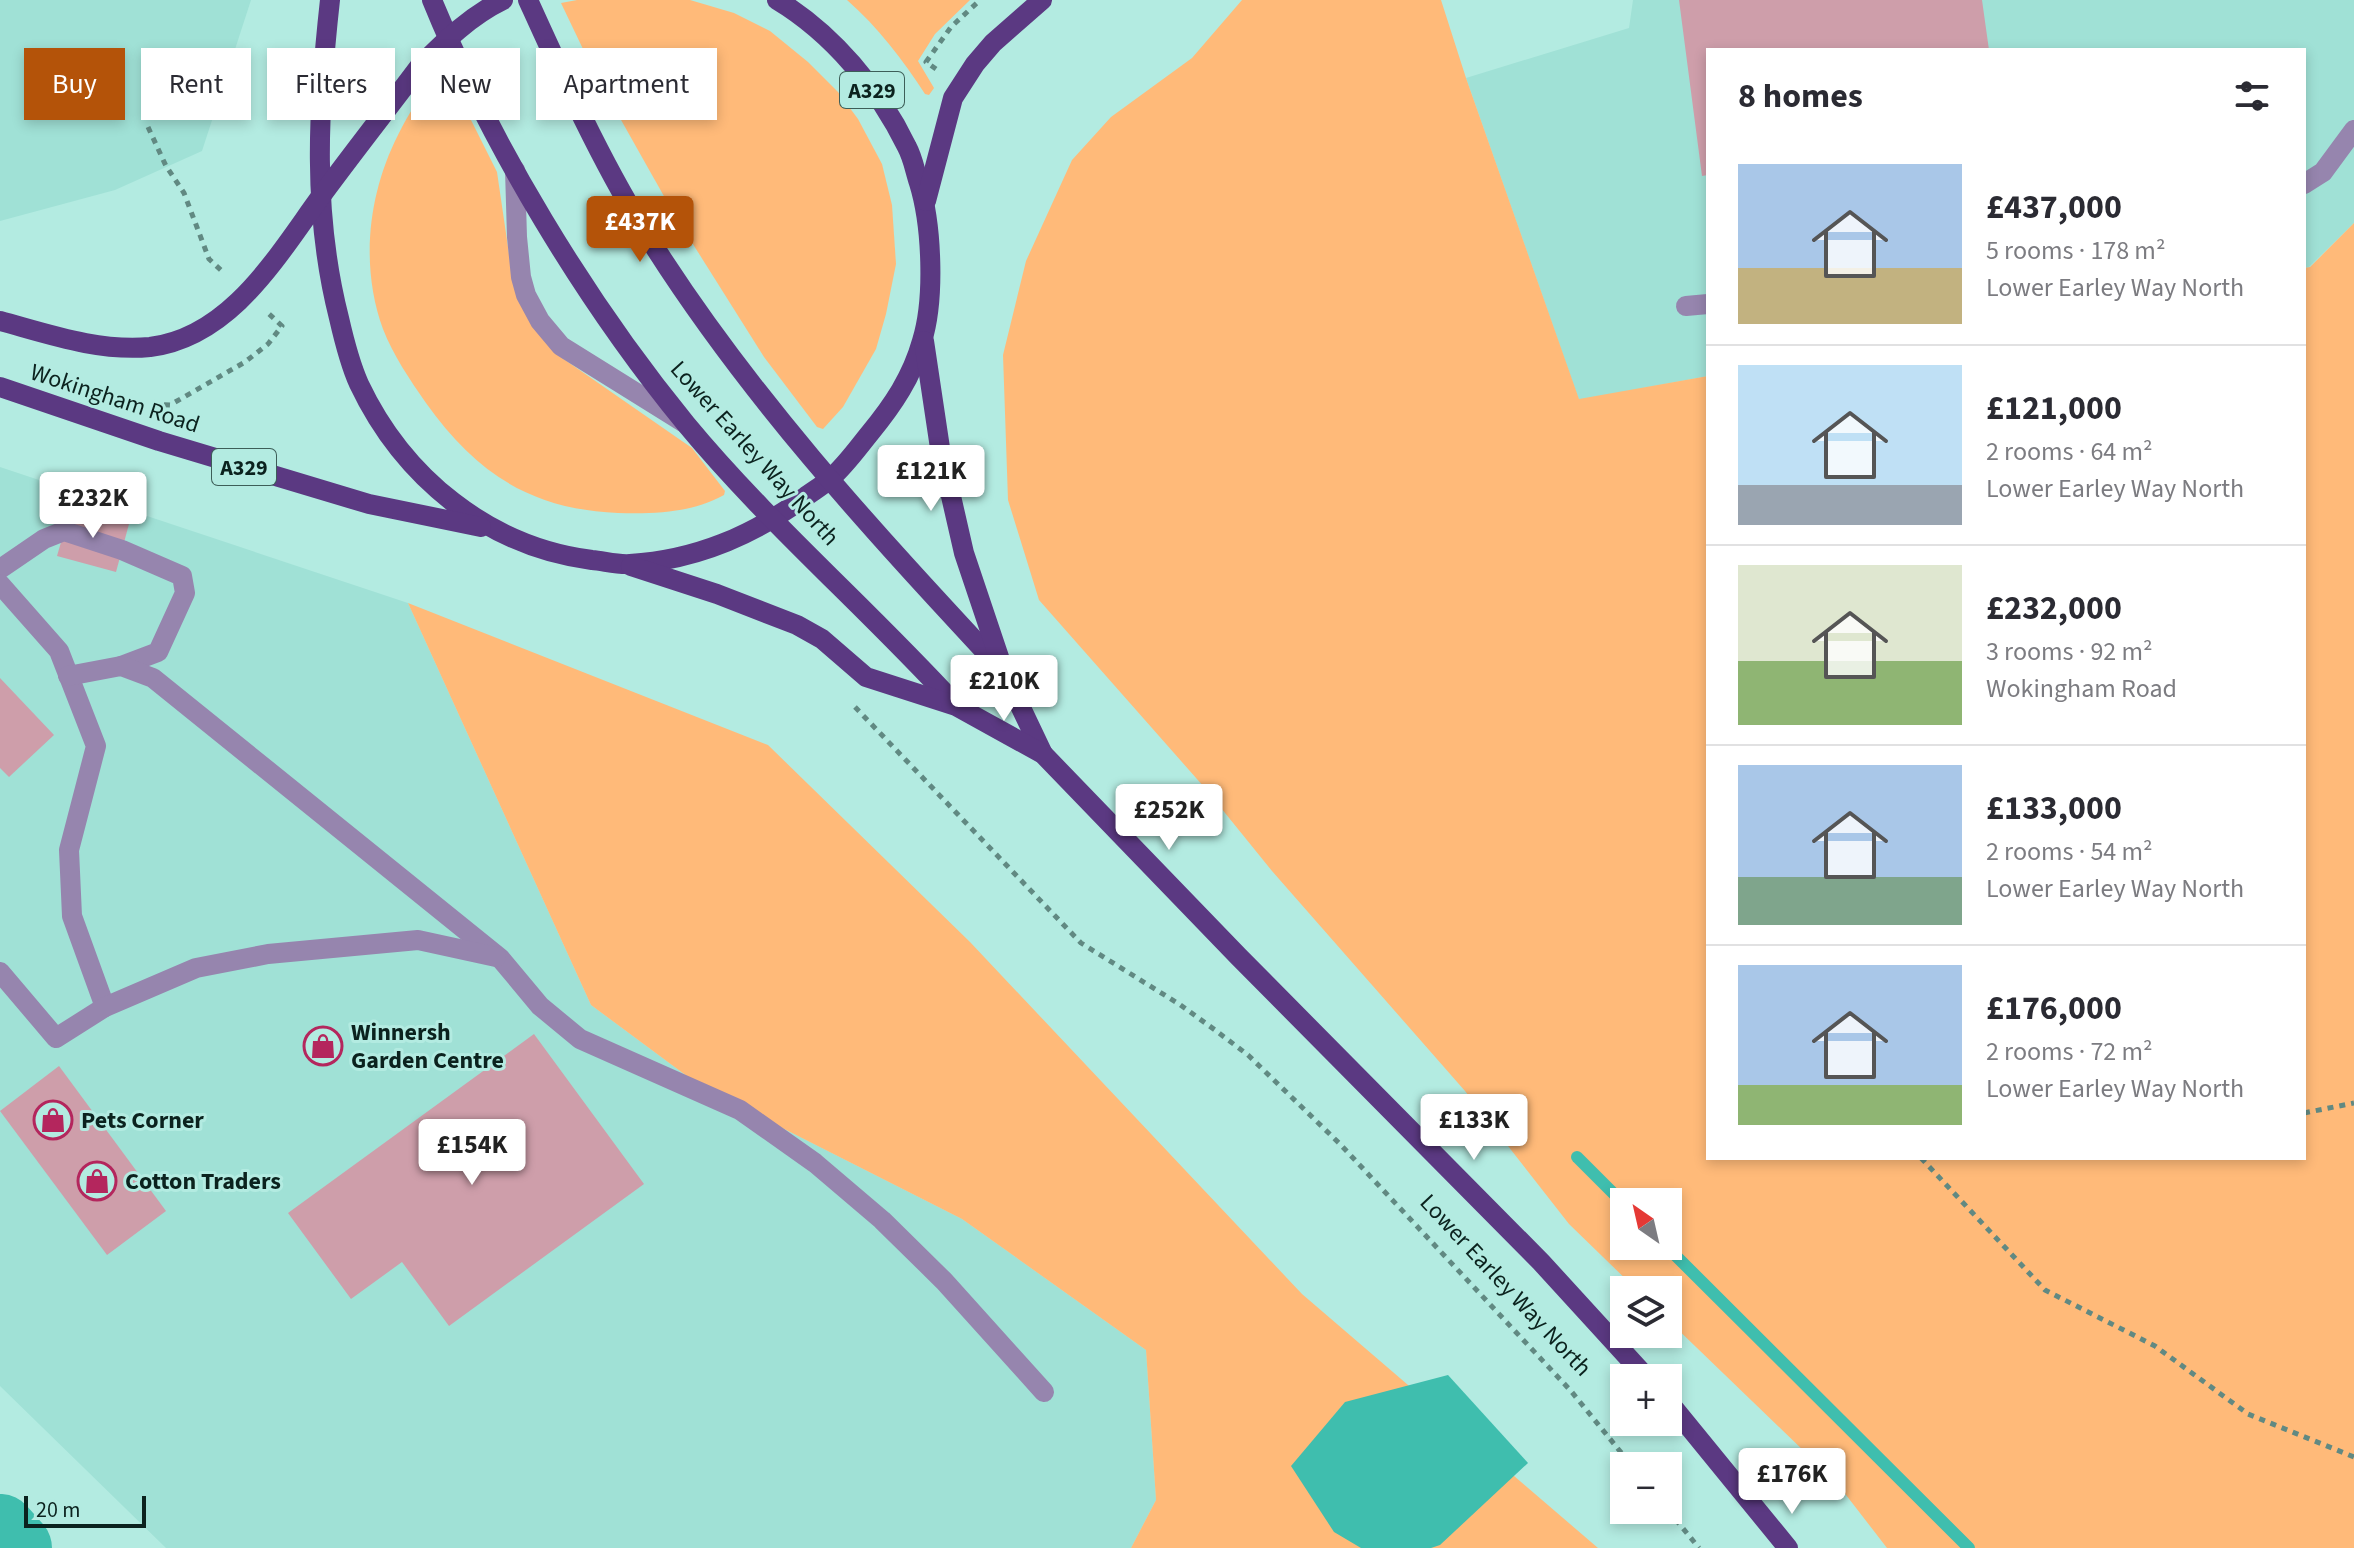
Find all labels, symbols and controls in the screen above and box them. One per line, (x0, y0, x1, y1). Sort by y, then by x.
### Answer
chip: Buy (24, 48, 125, 120)
chip: Rent (141, 48, 251, 120)
chip: Filters (267, 48, 395, 120)
chip: New (411, 48, 520, 120)
chip: Apartment (536, 48, 717, 120)
road number: A329 (840, 72, 904, 108)
text: 8 homes (1738, 72, 1863, 121)
icon: filters (2230, 74, 2274, 118)
text: £437,000 (1986, 183, 2122, 232)
pin: £437K (584, 196, 696, 264)
icon: home (1802, 196, 1898, 292)
text: £437K (605, 203, 675, 240)
text: 5 rooms · 178 m² (1986, 232, 2165, 269)
text: Lower Earley Way North (1986, 269, 2244, 306)
street label: Lower Earley Way North (662, 353, 847, 554)
street label: Wokingham Road (26, 355, 204, 442)
text: £121,000 (1986, 384, 2122, 433)
icon: home (1802, 397, 1898, 493)
text: 2 rooms · 64 m² (1986, 433, 2153, 470)
pin: £121K (875, 445, 987, 513)
road number: A329 (212, 449, 276, 485)
text: £121K (896, 452, 966, 489)
text: Lower Earley Way North (1986, 470, 2244, 507)
pin: £232K (37, 472, 149, 540)
text: £232K (58, 479, 128, 516)
text: £232,000 (1986, 584, 2122, 633)
icon: home (1802, 597, 1898, 693)
text: 3 rooms · 92 m² (1986, 633, 2153, 670)
pin: £210K (948, 655, 1060, 723)
text: £210K (969, 662, 1039, 699)
text: Wokingham Road (1986, 670, 2177, 707)
pin: £252K (1113, 784, 1225, 852)
text: £133,000 (1986, 784, 2122, 833)
text: £252K (1134, 791, 1204, 828)
icon: home (1802, 797, 1898, 893)
text: 2 rooms · 54 m² (1986, 833, 2153, 870)
text: Lower Earley Way North (1986, 870, 2244, 907)
text: £176,000 (1986, 984, 2122, 1033)
icon: home (1802, 997, 1898, 1093)
place label: Winnersh Garden Centre (351, 1015, 504, 1078)
shop icon: Winnersh Garden Centre (302, 1025, 344, 1067)
text: 2 rooms · 72 m² (1986, 1033, 2153, 1070)
text: Lower Earley Way North (1986, 1070, 2244, 1107)
pin: £133K (1418, 1094, 1530, 1162)
shop icon: Pets Corner (32, 1099, 74, 1141)
text: £133K (1439, 1101, 1509, 1138)
place label: Pets Corner (81, 1103, 204, 1138)
pin: £154K (416, 1119, 528, 1187)
text: £154K (437, 1126, 507, 1163)
shop icon: Cotton Traders (76, 1160, 118, 1202)
place label: Cotton Traders (125, 1164, 281, 1199)
street label: Lower Earley Way North (1412, 1186, 1600, 1384)
north arrow (1610, 1188, 1682, 1260)
map controls (1610, 1188, 1682, 1524)
button: layers (1610, 1276, 1682, 1348)
button: + (1610, 1364, 1682, 1436)
pin: £176K (1736, 1448, 1848, 1516)
button: − (1610, 1452, 1682, 1524)
text: £176K (1757, 1455, 1827, 1492)
scale bar (24, 1492, 146, 1528)
text: 20 m (36, 1494, 81, 1526)

